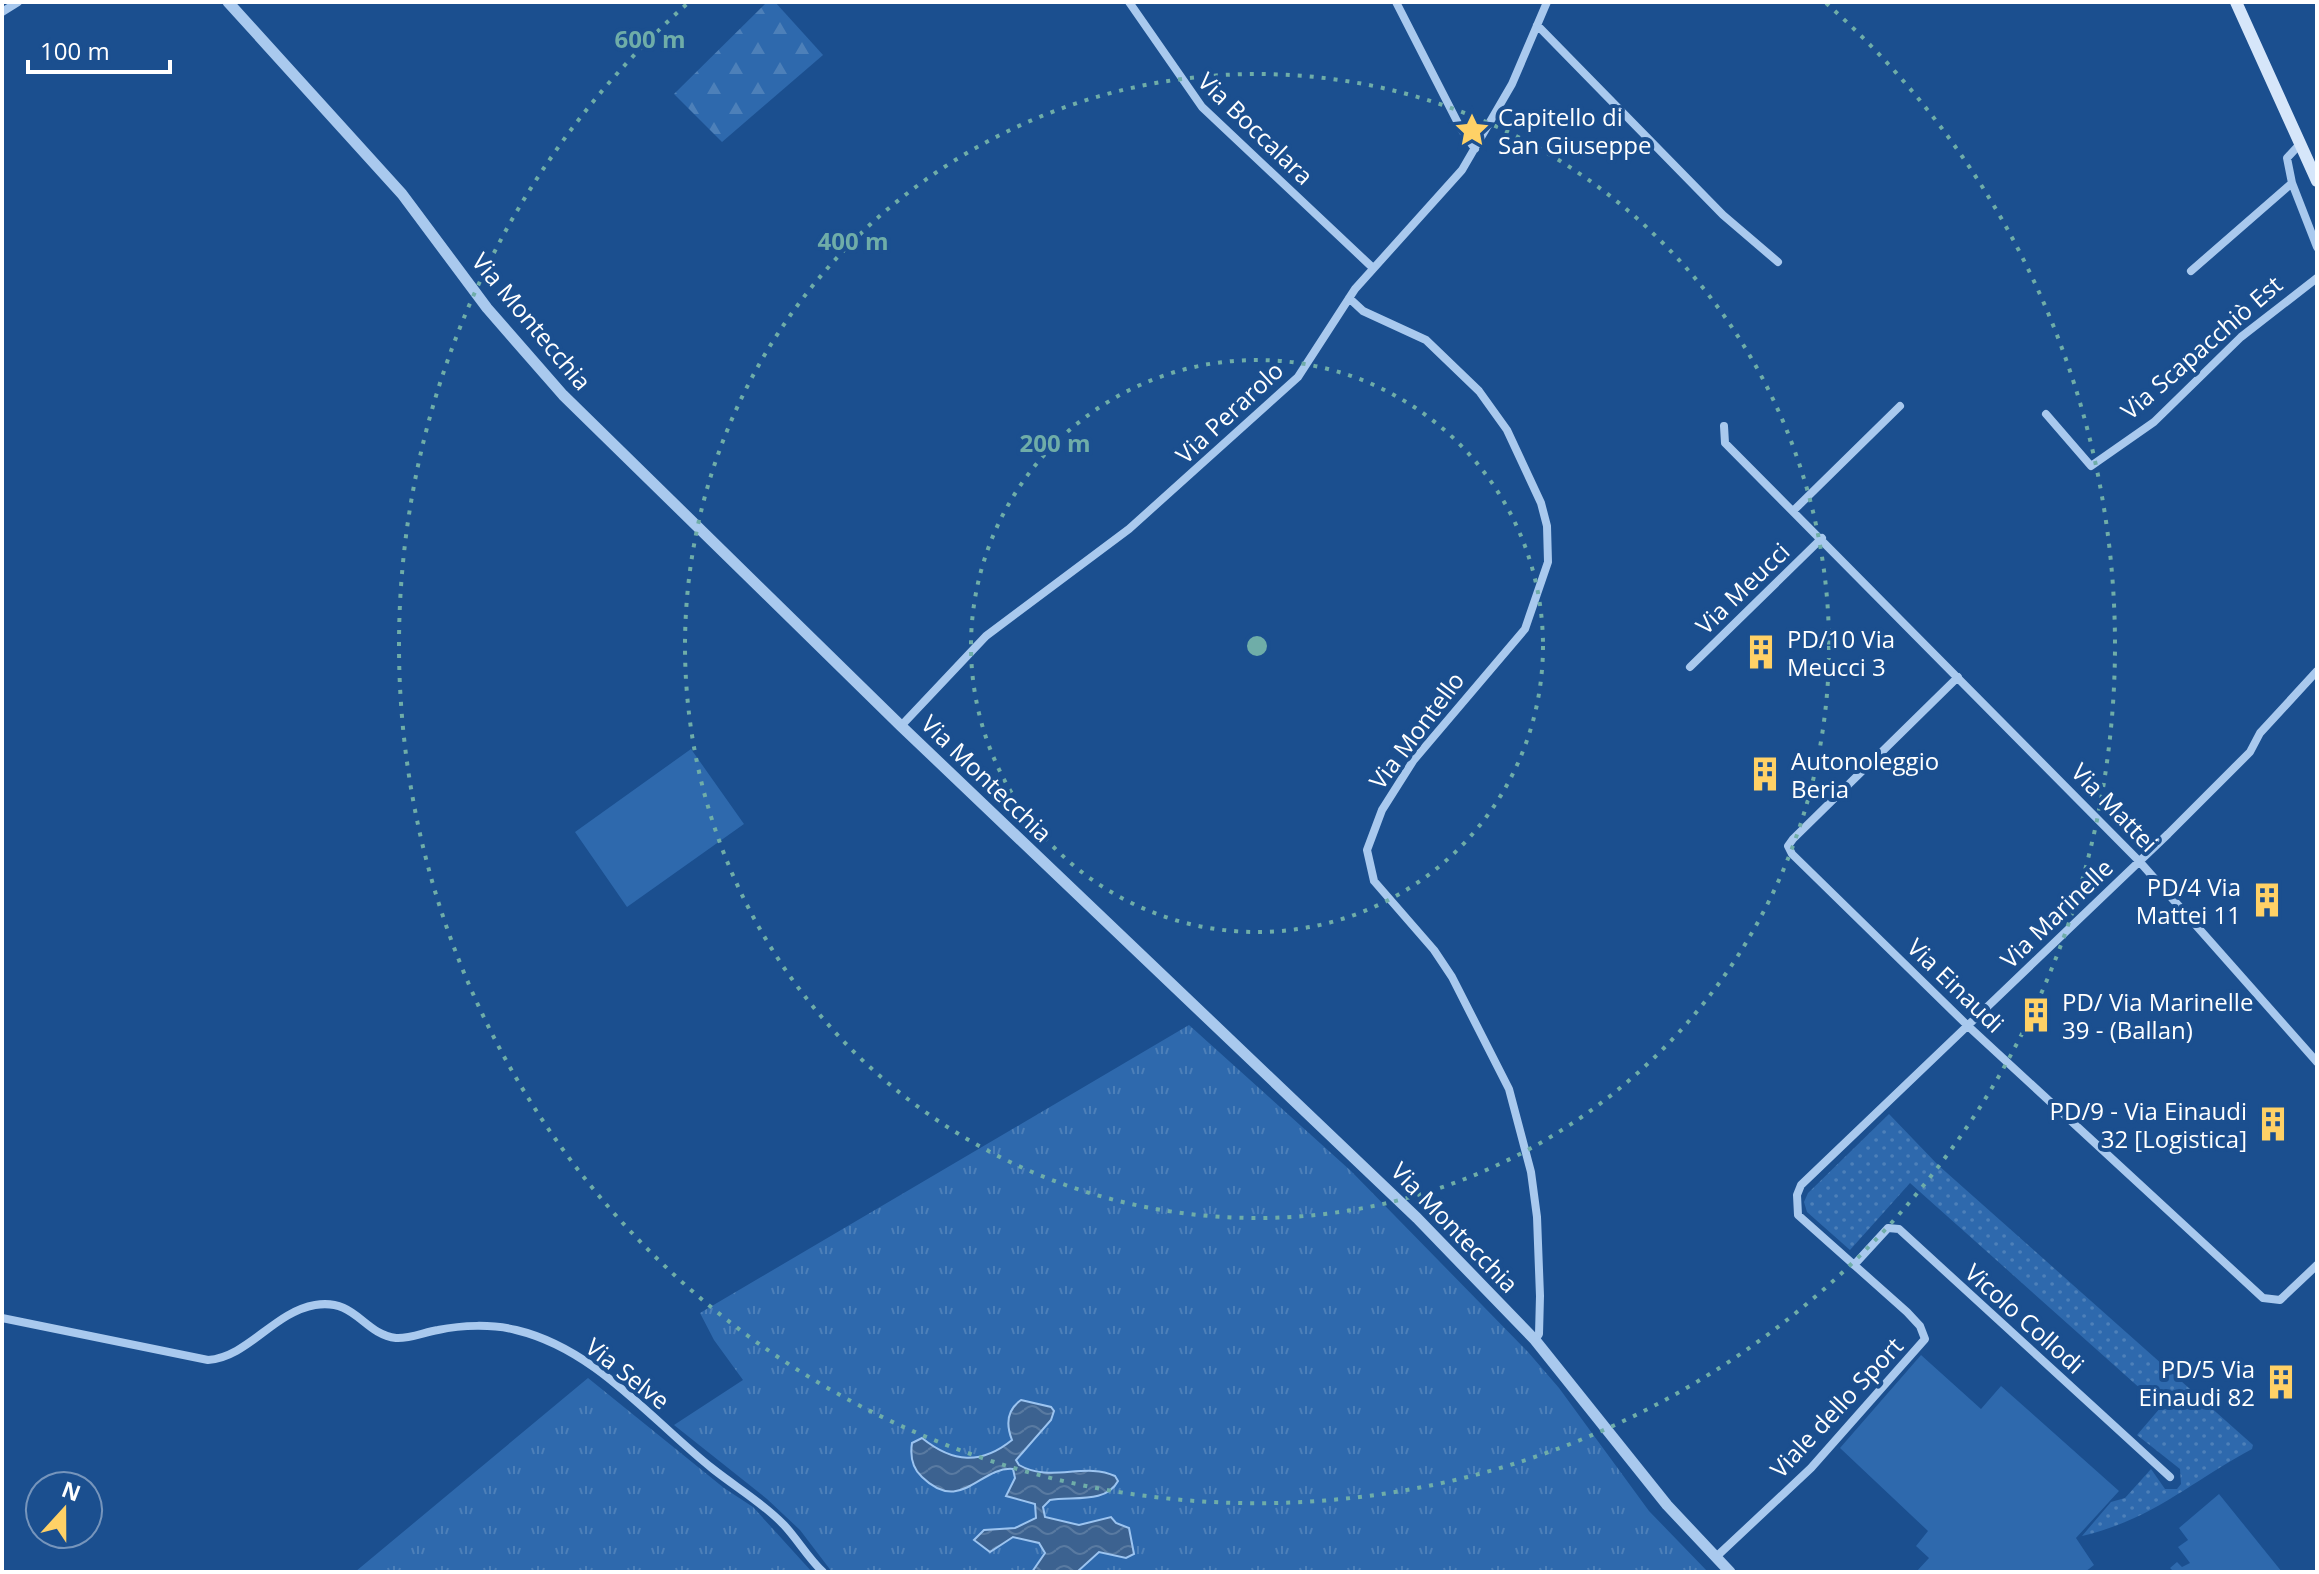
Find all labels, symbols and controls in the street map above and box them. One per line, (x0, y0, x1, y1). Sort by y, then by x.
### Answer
text: 600 m (615, 22, 685, 55)
scale bar (28, 24, 170, 74)
text: 100 m (40, 34, 110, 67)
street label: Via Boccalara (1191, 64, 1321, 192)
place label: Capitello di San Giuseppe (1498, 100, 1651, 161)
place icon: Capitello di San Giuseppe (1453, 111, 1491, 149)
text: 400 m (818, 224, 888, 257)
street label: Via Montecchia (465, 245, 599, 397)
street label: Via Scapacchiò Est (2113, 268, 2289, 426)
street label: Via Perarolo (1168, 354, 1290, 470)
text: 200 m (1020, 426, 1090, 459)
street label: Via Meucci (1688, 535, 1796, 641)
place label: PD/10 Via Meucci 3 (1787, 622, 1895, 683)
centre of rings (1243, 632, 1271, 660)
building icon: PD/10 Via Meucci 3 (1742, 633, 1780, 671)
street label: Via Montello (1361, 664, 1471, 796)
street label: Via Montecchia (914, 707, 1060, 849)
place label: Autonoleggio Beria (1791, 744, 1939, 805)
building icon: Autonoleggio Beria (1746, 755, 1784, 793)
street label: Via Mattei (2064, 755, 2166, 859)
street label: Via Marinelle (1993, 851, 2119, 975)
place label: PD/4 Via Mattei 11 (2136, 870, 2241, 931)
building icon: PD/4 Via Mattei 11 (2248, 881, 2286, 919)
street label: Via Einaudi (1900, 930, 2012, 1040)
place label: PD/ Via Marinelle 39 - (Ballan) (2062, 985, 2253, 1046)
building icon: PD/ Via Marinelle 39 - (Ballan) (2017, 996, 2055, 1034)
place label: PD/9 - Via Einaudi 32 [Logistica] (2050, 1094, 2247, 1155)
building icon: PD/9 - Via Einaudi 32 [Logistica] (2254, 1105, 2292, 1143)
street label: Via Montecchia (1384, 1154, 1526, 1300)
street label: Vicolo Collodi (1958, 1256, 2092, 1380)
street label: Via Selve (579, 1330, 677, 1416)
street label: Viale dello Sport (1762, 1330, 1910, 1484)
place label: PD/5 Via Einaudi 82 (2138, 1352, 2255, 1413)
building icon: PD/5 Via Einaudi 82 (2262, 1363, 2300, 1401)
north arrow (24, 1470, 104, 1550)
text: N (58, 1473, 85, 1508)

